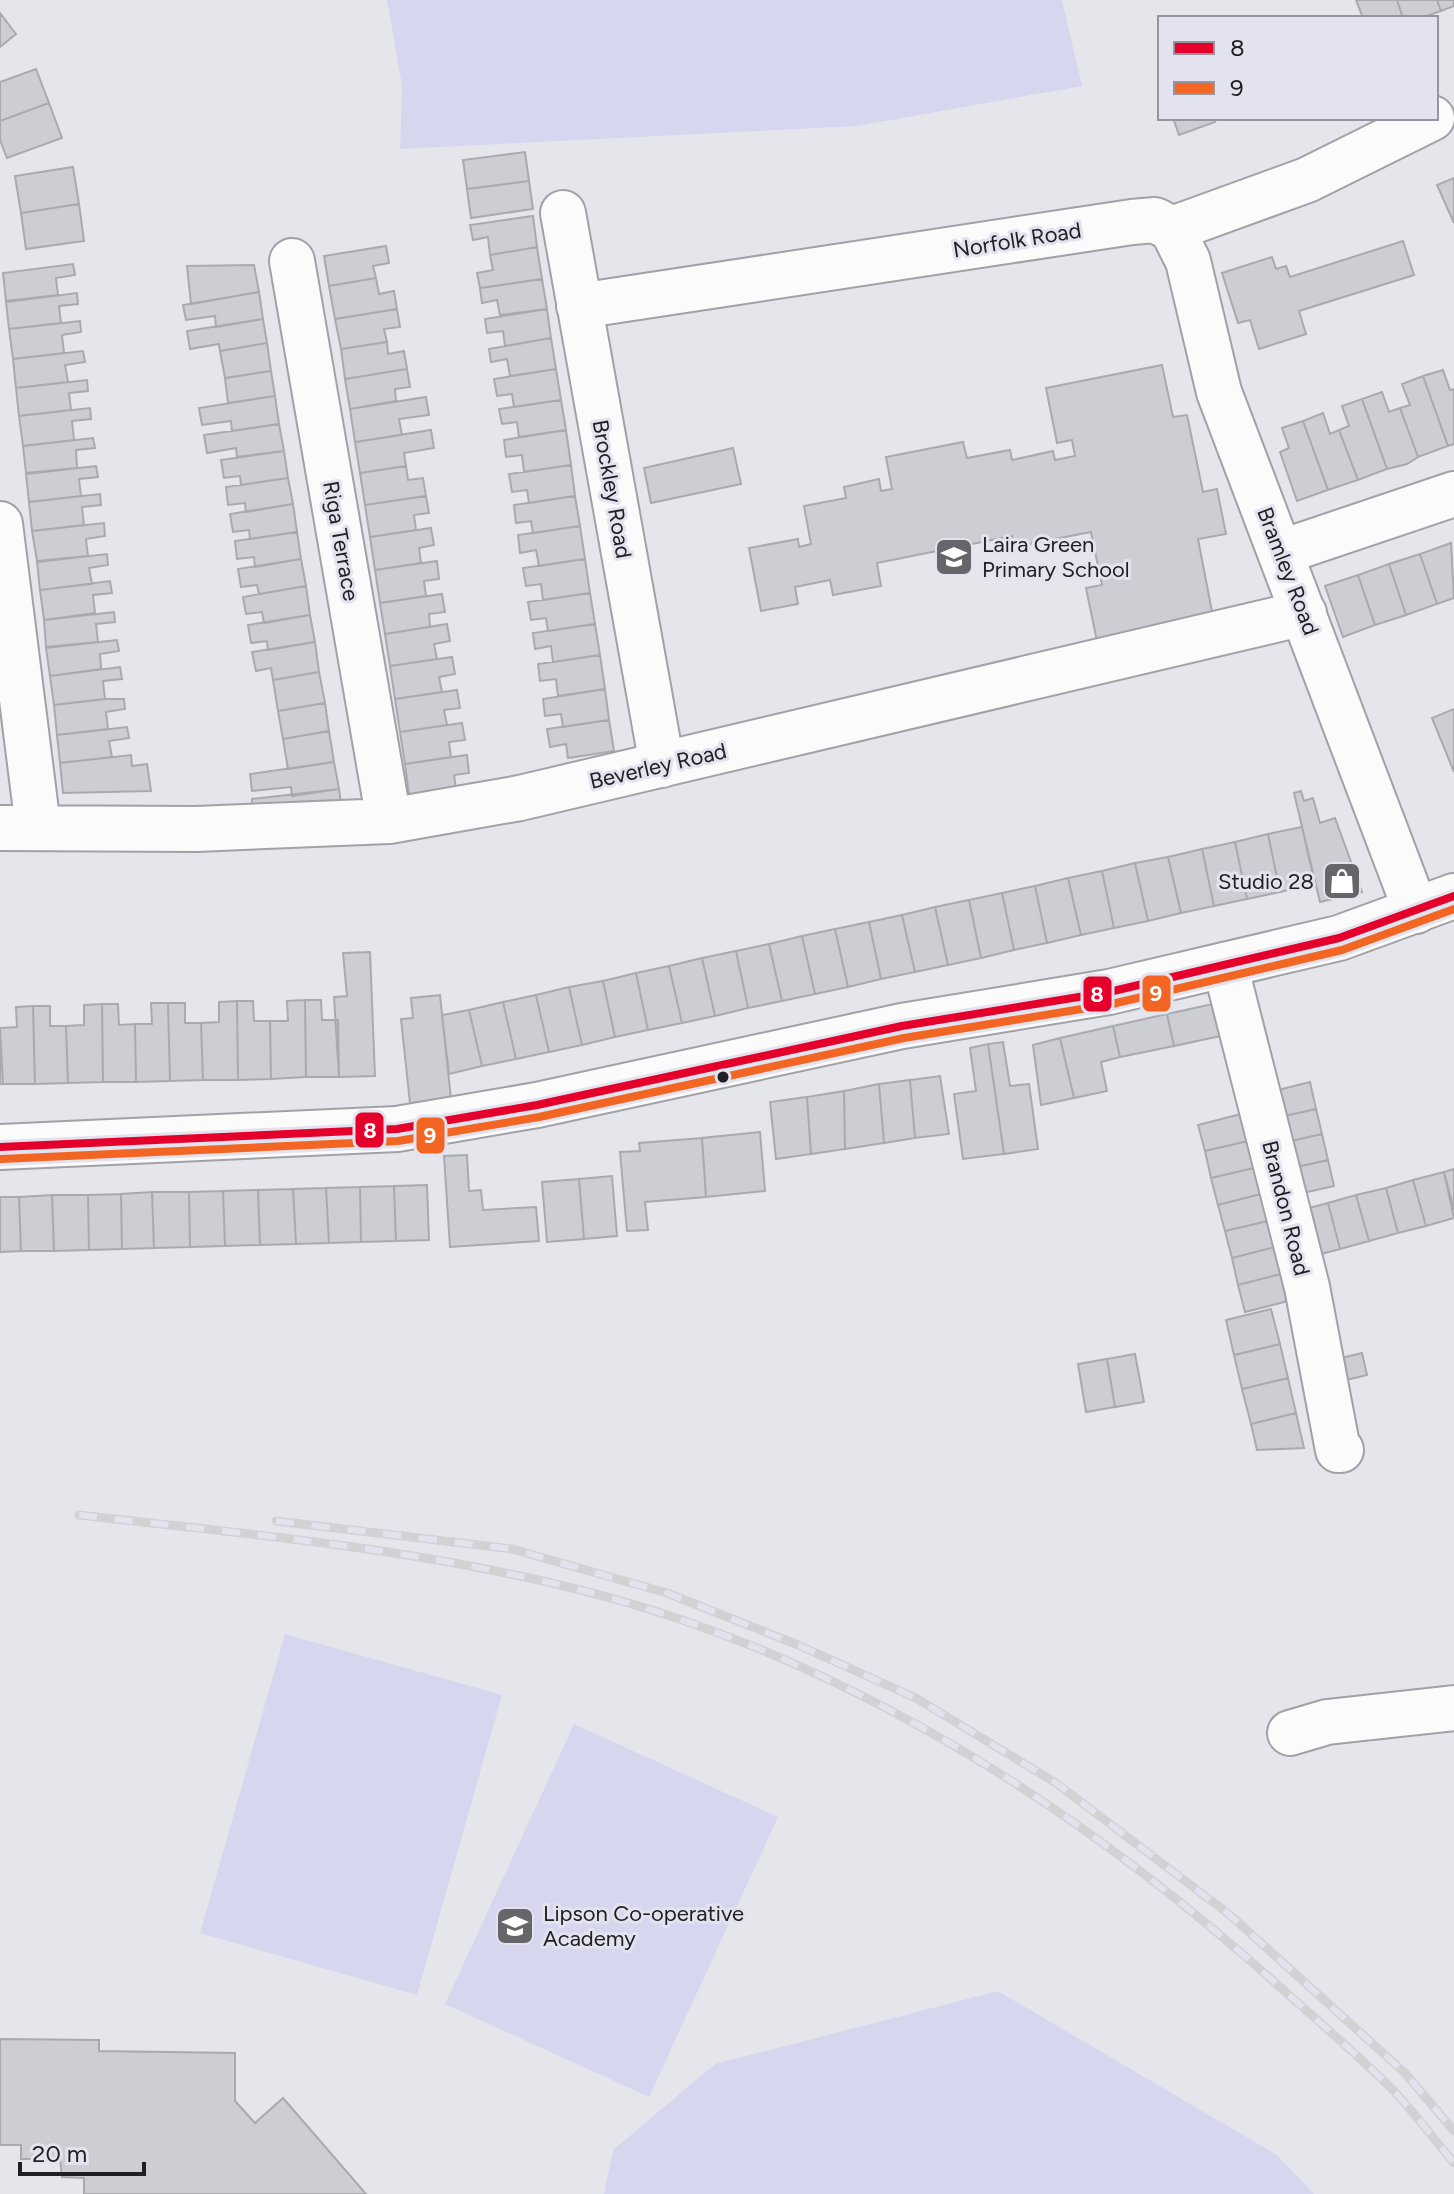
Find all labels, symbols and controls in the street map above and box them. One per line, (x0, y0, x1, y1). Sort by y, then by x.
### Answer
legend (1158, 16, 1438, 120)
text: 8 (1230, 33, 1245, 62)
text: 9 (1230, 73, 1244, 102)
street label: Norfolk Road (951, 217, 1083, 263)
street label: Brockley Road (587, 418, 637, 560)
street label: Riga Terrace (317, 479, 365, 603)
street label: Bramley Road (1251, 503, 1325, 639)
place label: Laira Green Primary School (982, 531, 1130, 583)
school or university icon: Laira Green Primary School (933, 536, 975, 578)
street label: Beverley Road (587, 737, 729, 795)
shop icon: Studio 28 (1321, 860, 1363, 902)
place label: Studio 28 (1218, 868, 1314, 895)
line badge: 9 (1141, 974, 1172, 1013)
line badge: 8 (1082, 975, 1113, 1013)
text: 9 (1150, 980, 1162, 1007)
text: 8 (1090, 981, 1104, 1008)
unlabelled marker (715, 1069, 731, 1085)
line badge: 8 (354, 1111, 385, 1149)
line badge: 9 (415, 1116, 446, 1155)
text: 8 (363, 1117, 377, 1144)
text: 9 (424, 1122, 436, 1149)
street label: Brandon Road (1256, 1138, 1316, 1278)
place label: Lipson Co-operative Academy (543, 1900, 744, 1952)
school or university icon: Lipson Co-operative Academy (494, 1905, 536, 1947)
scale bar (20, 2126, 144, 2176)
text: 20 m (32, 2139, 87, 2168)

